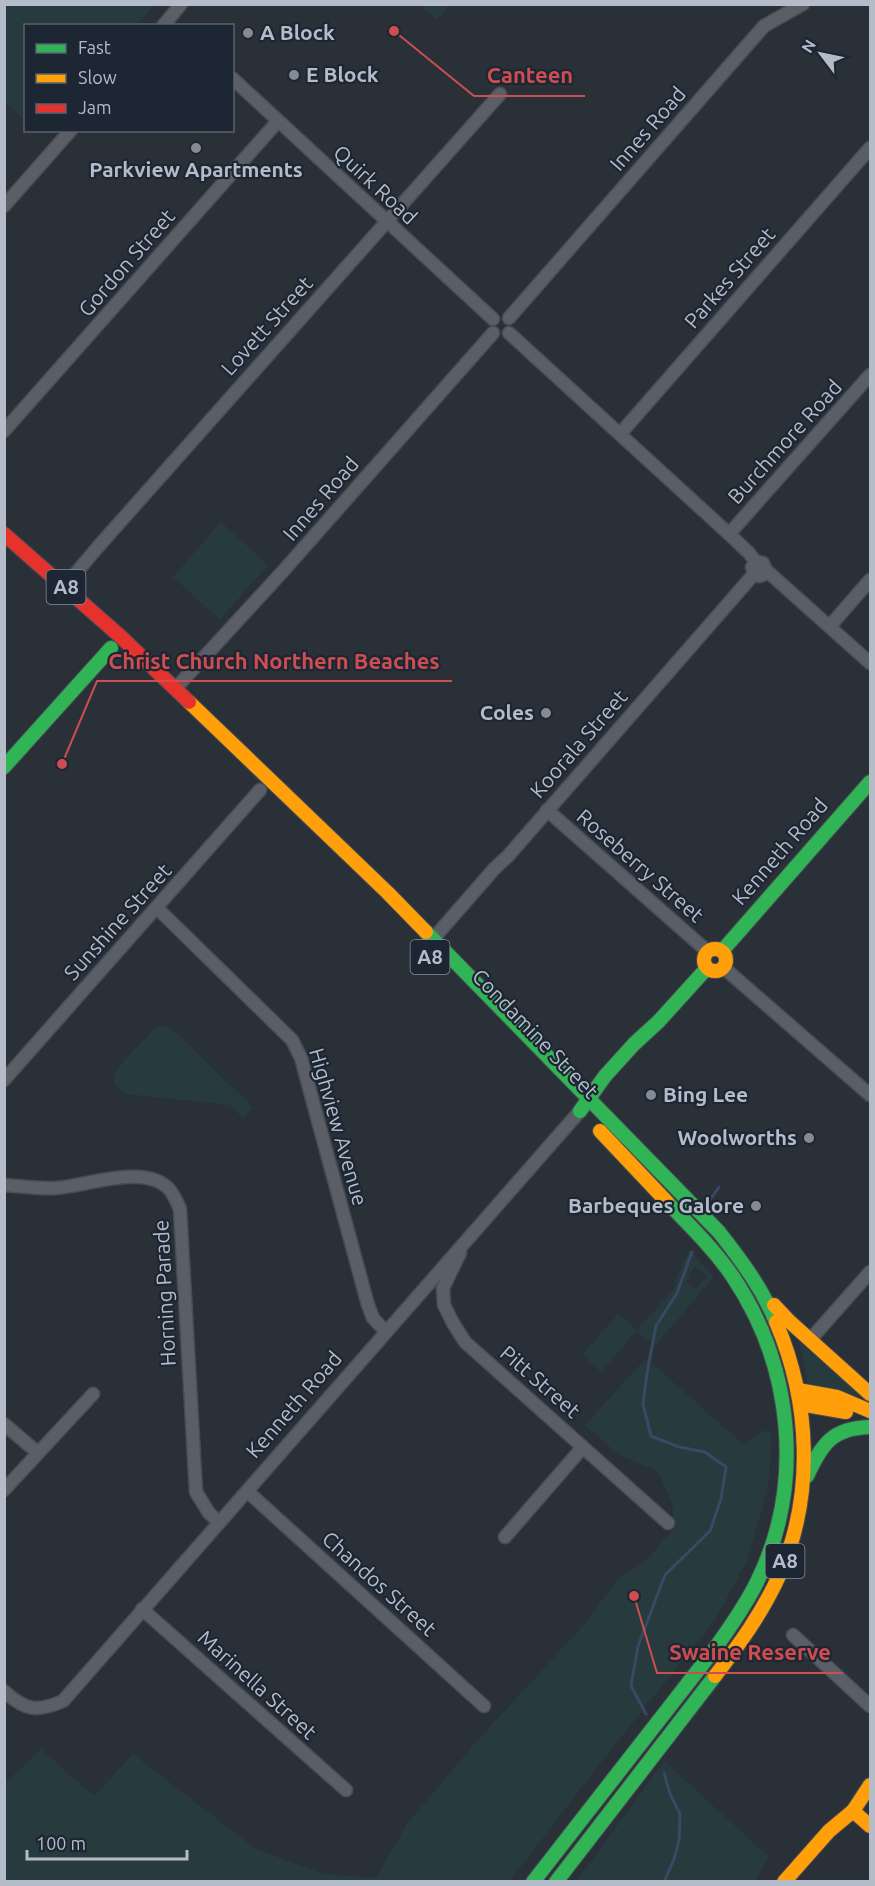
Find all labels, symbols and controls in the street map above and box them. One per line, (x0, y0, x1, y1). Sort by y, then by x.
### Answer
place label: A Block (260, 20, 335, 44)
legend (24, 24, 234, 132)
north arrow (791, 24, 851, 84)
marker: A Block (241, 26, 255, 40)
text: N (797, 36, 819, 56)
text: Fast (78, 37, 111, 57)
callout: Canteen (474, 56, 585, 96)
place label: E Block (306, 62, 379, 86)
text: Canteen (487, 62, 573, 87)
text: Slow (78, 67, 117, 87)
marker: E Block (287, 68, 301, 82)
street label: Innes Road (604, 81, 690, 175)
text: Jam (78, 97, 112, 117)
street label: Quirk Road (329, 140, 422, 229)
marker: Parkview Apartments (189, 141, 203, 155)
place label: Parkview Apartments (89, 157, 303, 181)
street label: Gordon Street (73, 204, 179, 321)
street label: Parkes Street (679, 222, 779, 333)
street label: Lovett Street (216, 271, 317, 380)
street label: Burchmore Road (722, 375, 846, 508)
street label: Innes Road (277, 451, 363, 545)
road number: A8 (46, 570, 86, 604)
callout: Christ Church Northern Beaches (97, 641, 452, 681)
text: Christ Church Northern Beaches (108, 648, 440, 673)
street label: Koorala Street (525, 684, 632, 802)
place label: Coles (480, 700, 534, 724)
marker: Coles (539, 706, 553, 720)
street label: Kenneth Road (727, 793, 832, 909)
street label: Roseberry Street (572, 804, 709, 927)
street label: Sunshine Street (59, 858, 176, 984)
road number: A8 (410, 940, 450, 974)
street label: Condamine Street (468, 964, 604, 1103)
street label: Highview Avenue (305, 1045, 373, 1208)
place label: Bing Lee (663, 1082, 748, 1106)
marker: Bing Lee (644, 1088, 658, 1102)
place label: Woolworths (678, 1125, 797, 1149)
marker: Woolworths (802, 1131, 816, 1145)
place label: Barbeques Galore (568, 1193, 744, 1217)
marker: Barbeques Galore (749, 1199, 763, 1213)
street label: Horning Parade (148, 1219, 180, 1367)
street label: Pitt Street (496, 1340, 585, 1422)
street label: Kenneth Road (241, 1346, 346, 1462)
street label: Chandos Street (318, 1526, 441, 1641)
road number: A8 (766, 1544, 804, 1578)
street label: Marinella Street (194, 1625, 322, 1744)
callout: Swaine Reserve (657, 1633, 843, 1673)
text: Swaine Reserve (669, 1639, 831, 1664)
scale bar (27, 1823, 188, 1861)
text: 100 m (36, 1833, 86, 1853)

